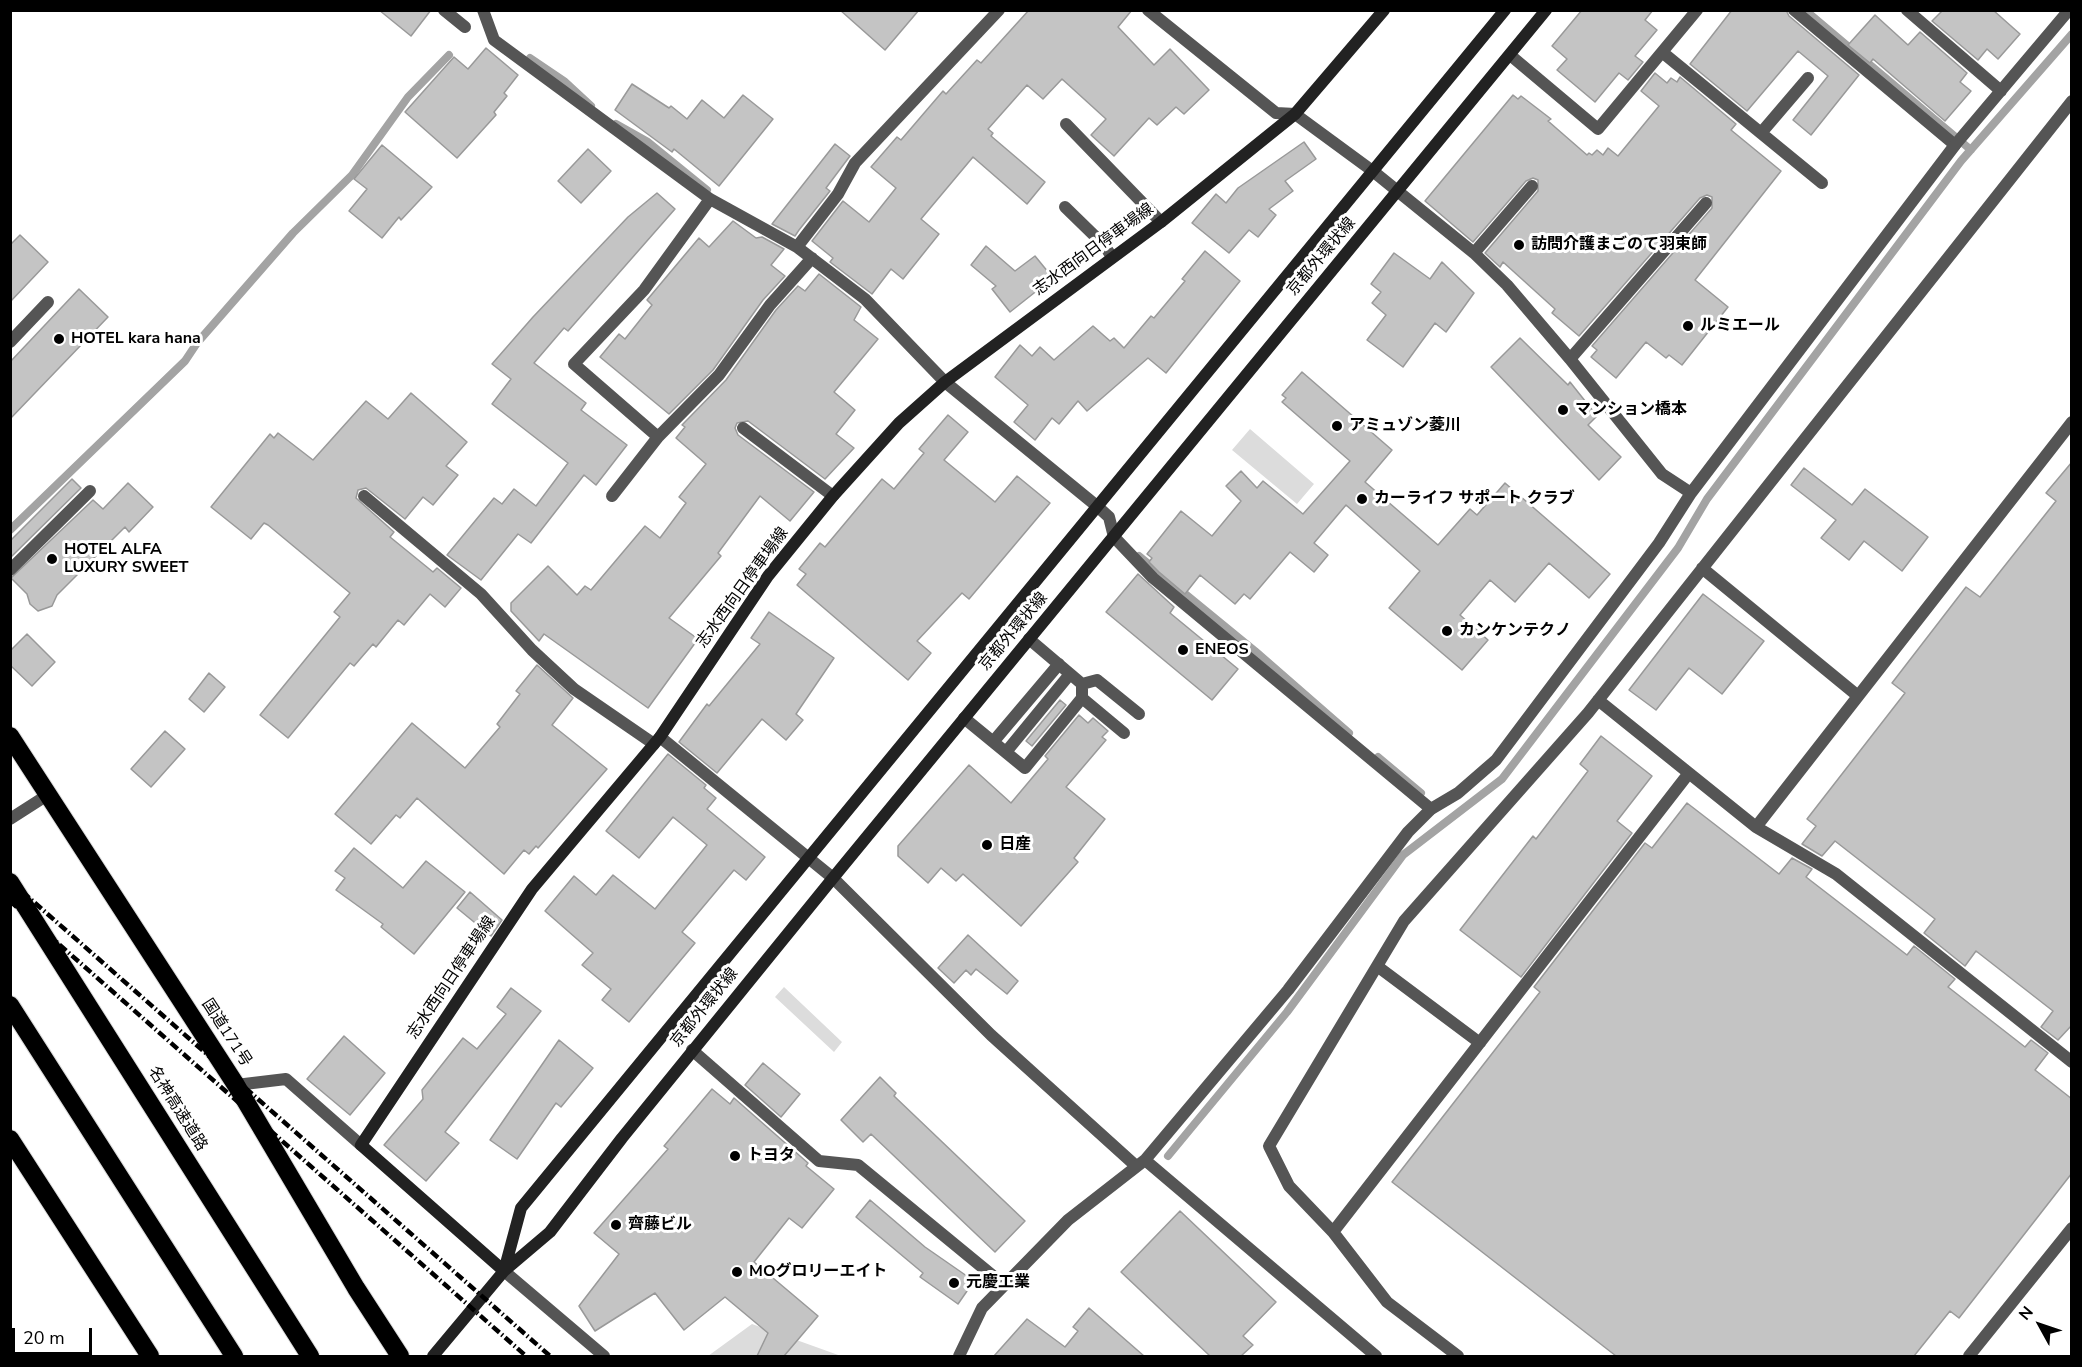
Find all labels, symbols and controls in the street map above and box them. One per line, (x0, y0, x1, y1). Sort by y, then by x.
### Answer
street label: 志水西向日停車場線 (1030, 200, 1158, 300)
street label: 京都外環状線 (1284, 214, 1360, 300)
place label: 訪問介護まごのて羽束師 (1531, 235, 1707, 255)
marker: 訪問介護まごのて羽束師 (1512, 238, 1526, 252)
place label: ルミエール (1700, 316, 1780, 336)
marker: ルミエール (1681, 319, 1695, 333)
place label: HOTEL kara hana (71, 329, 201, 349)
marker: HOTEL kara hana (52, 332, 66, 346)
place label: マンション橋本 (1575, 400, 1687, 420)
marker: マンション橋本 (1556, 403, 1570, 417)
place label: アミュゾン菱川 (1349, 416, 1461, 436)
marker: アミュゾン菱川 (1330, 419, 1344, 433)
place label: カーライフ サポート クラブ (1374, 489, 1575, 509)
marker: カーライフ サポート クラブ (1355, 492, 1369, 506)
street label: 志水西向日停車場線 (693, 524, 793, 652)
place label: HOTEL ALFA LUXURY SWEET (64, 540, 188, 578)
marker: HOTEL ALFA LUXURY SWEET (45, 552, 59, 566)
street label: 京都外環状線 (976, 589, 1052, 675)
place label: カンケンテクノ (1459, 621, 1571, 641)
marker: カンケンテクノ (1440, 624, 1454, 638)
place label: ENEOS (1195, 640, 1249, 660)
marker: ENEOS (1176, 643, 1190, 657)
place label: 日産 (999, 835, 1031, 855)
marker: 日産 (980, 838, 994, 852)
street label: 志水西向日停車場線 (404, 913, 500, 1043)
street label: 京都外環状線 (667, 965, 743, 1051)
street label: 国道171号 (197, 996, 255, 1070)
street label: 名神高速道路 (143, 1063, 211, 1155)
place label: トヨタ (747, 1146, 795, 1166)
marker: トヨタ (728, 1149, 742, 1163)
place label: 齊藤ビル (628, 1215, 692, 1235)
marker: 齊藤ビル (609, 1218, 623, 1232)
place label: MOグロリーエイト (749, 1262, 887, 1282)
marker: MOグロリーエイト (730, 1265, 744, 1279)
place label: 元慶工業 (966, 1273, 1030, 1293)
marker: 元慶工業 (947, 1276, 961, 1290)
north arrow (2010, 1295, 2070, 1355)
text: N (2014, 1302, 2038, 1325)
scale bar (15, 1316, 94, 1354)
text: 20 m (23, 1326, 65, 1350)

